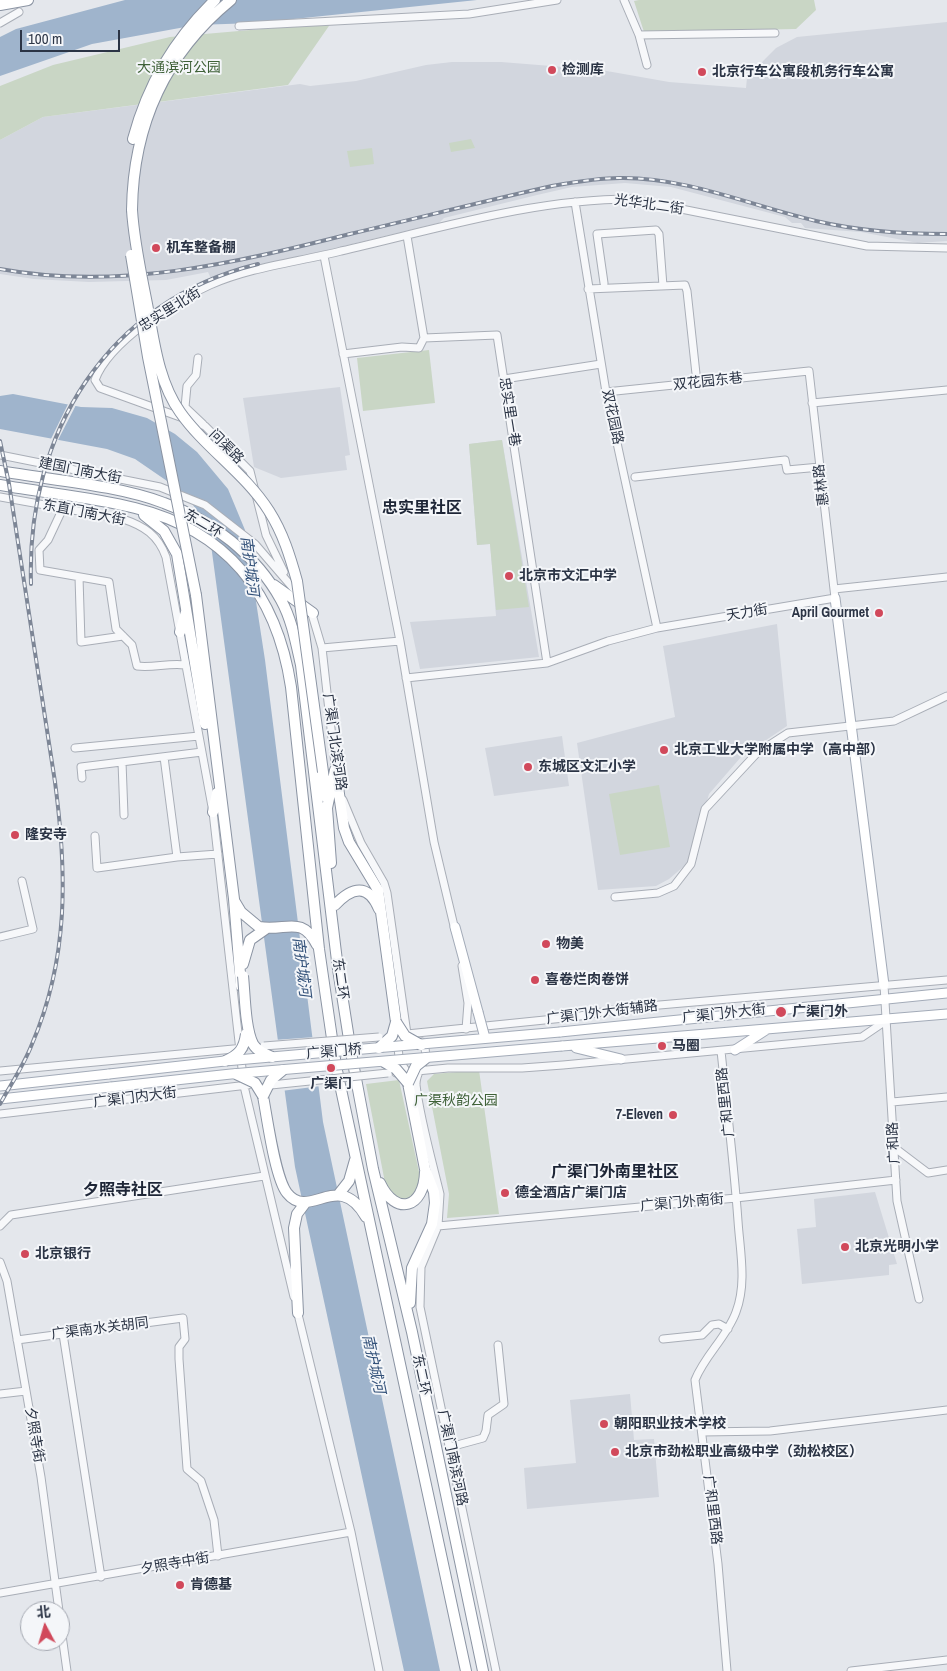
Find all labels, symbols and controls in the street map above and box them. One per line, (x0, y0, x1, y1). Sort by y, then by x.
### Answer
scale bar (22, 20, 122, 52)
text: 100 m (28, 28, 62, 49)
park label: 大通滨河公园 (137, 60, 221, 76)
place label: 检测库 (562, 62, 604, 78)
marker: 检测库 (546, 64, 558, 76)
place label: 北京行车公寓段机务行车公寓 (712, 64, 894, 80)
marker: 北京行车公寓段机务行车公寓 (696, 66, 708, 78)
street label: 光华北二街 (613, 192, 685, 218)
place label: 机车整备棚 (166, 240, 236, 256)
marker: 机车整备棚 (150, 242, 162, 254)
street label: 忠实里北街 (136, 284, 204, 336)
street label: 双花园东巷 (672, 370, 744, 394)
street label: 忠实里一巷 (495, 376, 523, 448)
street label: 双花园路 (598, 388, 626, 446)
street label: 问渠路 (205, 426, 247, 468)
street label: 建国门南大街 (37, 455, 123, 487)
street label: 惠林路 (811, 463, 833, 507)
street label: 东直门南大街 (41, 497, 127, 529)
district label: 忠实里社区 (382, 499, 462, 519)
street label: 东二环 (181, 506, 225, 542)
water label: 南护城河 (236, 535, 262, 597)
place label: 北京市文汇中学 (519, 568, 617, 584)
marker: 北京市文汇中学 (503, 570, 515, 582)
street label: 天力街 (725, 601, 769, 625)
place label: April Gourmet (792, 605, 869, 621)
marker: April Gourmet (873, 607, 885, 619)
street label: 广渠门北滨河路 (319, 692, 349, 792)
place label: 北京工业大学附属中学（高中部） (674, 742, 884, 758)
marker: 北京工业大学附属中学（高中部） (658, 744, 670, 756)
place label: 东城区文汇小学 (538, 759, 636, 775)
marker: 东城区文汇小学 (522, 761, 534, 773)
place label: 隆安寺 (25, 827, 67, 843)
marker: 隆安寺 (9, 829, 21, 841)
water label: 南护城河 (288, 936, 314, 998)
place label: 物美 (556, 936, 584, 952)
marker: 物美 (540, 938, 552, 950)
street label: 东二环 (329, 957, 351, 1001)
place label: 喜卷烂肉卷饼 (545, 972, 629, 988)
marker: 喜卷烂肉卷饼 (529, 974, 541, 986)
street label: 广渠门外大街辅路 (545, 998, 659, 1028)
street label: 广渠门外大街 (681, 1001, 767, 1027)
place label: 广渠门外 (792, 1004, 848, 1020)
marker: 广渠门外 (774, 1005, 788, 1019)
place label: 马圈 (672, 1038, 700, 1054)
marker: 马圈 (656, 1040, 668, 1052)
street label: 广渠门桥 (305, 1041, 363, 1063)
marker: 广渠门 (325, 1062, 337, 1074)
street label: 广和里西路 (714, 1066, 738, 1138)
place label: 广渠门 (310, 1076, 352, 1092)
street label: 广渠门内大街 (92, 1085, 178, 1111)
park label: 广渠秋韵公园 (414, 1093, 498, 1109)
place label: 7-Eleven (616, 1107, 663, 1123)
marker: 7-Eleven (667, 1109, 679, 1121)
street label: 广和路 (885, 1122, 903, 1164)
district label: 广渠门外南里社区 (551, 1163, 679, 1183)
district label: 夕照寺社区 (83, 1181, 163, 1201)
place label: 德全酒店广渠门店 (515, 1185, 627, 1201)
marker: 德全酒店广渠门店 (499, 1187, 511, 1199)
street label: 广渠门外南街 (639, 1191, 725, 1215)
place label: 北京光明小学 (855, 1239, 939, 1255)
marker: 北京光明小学 (839, 1241, 851, 1253)
place label: 北京银行 (35, 1246, 91, 1262)
marker: 北京银行 (19, 1248, 31, 1260)
street label: 广渠南水关胡同 (50, 1315, 150, 1343)
water label: 南护城河 (358, 1333, 388, 1395)
street label: 东二环 (408, 1353, 434, 1397)
street label: 夕照寺街 (21, 1406, 47, 1464)
street label: 广渠门南滨河路 (434, 1408, 470, 1508)
place label: 朝阳职业技术学校 (614, 1416, 726, 1432)
marker: 朝阳职业技术学校 (598, 1418, 610, 1430)
place label: 北京市劲松职业高级中学（劲松校区） (625, 1444, 863, 1460)
marker: 北京市劲松职业高级中学（劲松校区） (609, 1446, 621, 1458)
street label: 广和里西路 (699, 1474, 725, 1546)
street label: 夕照寺中街 (139, 1550, 211, 1578)
place label: 肯德基 (190, 1577, 232, 1593)
marker: 肯德基 (174, 1579, 186, 1591)
north arrow (20, 1601, 70, 1651)
text: 北 (36, 1602, 51, 1622)

